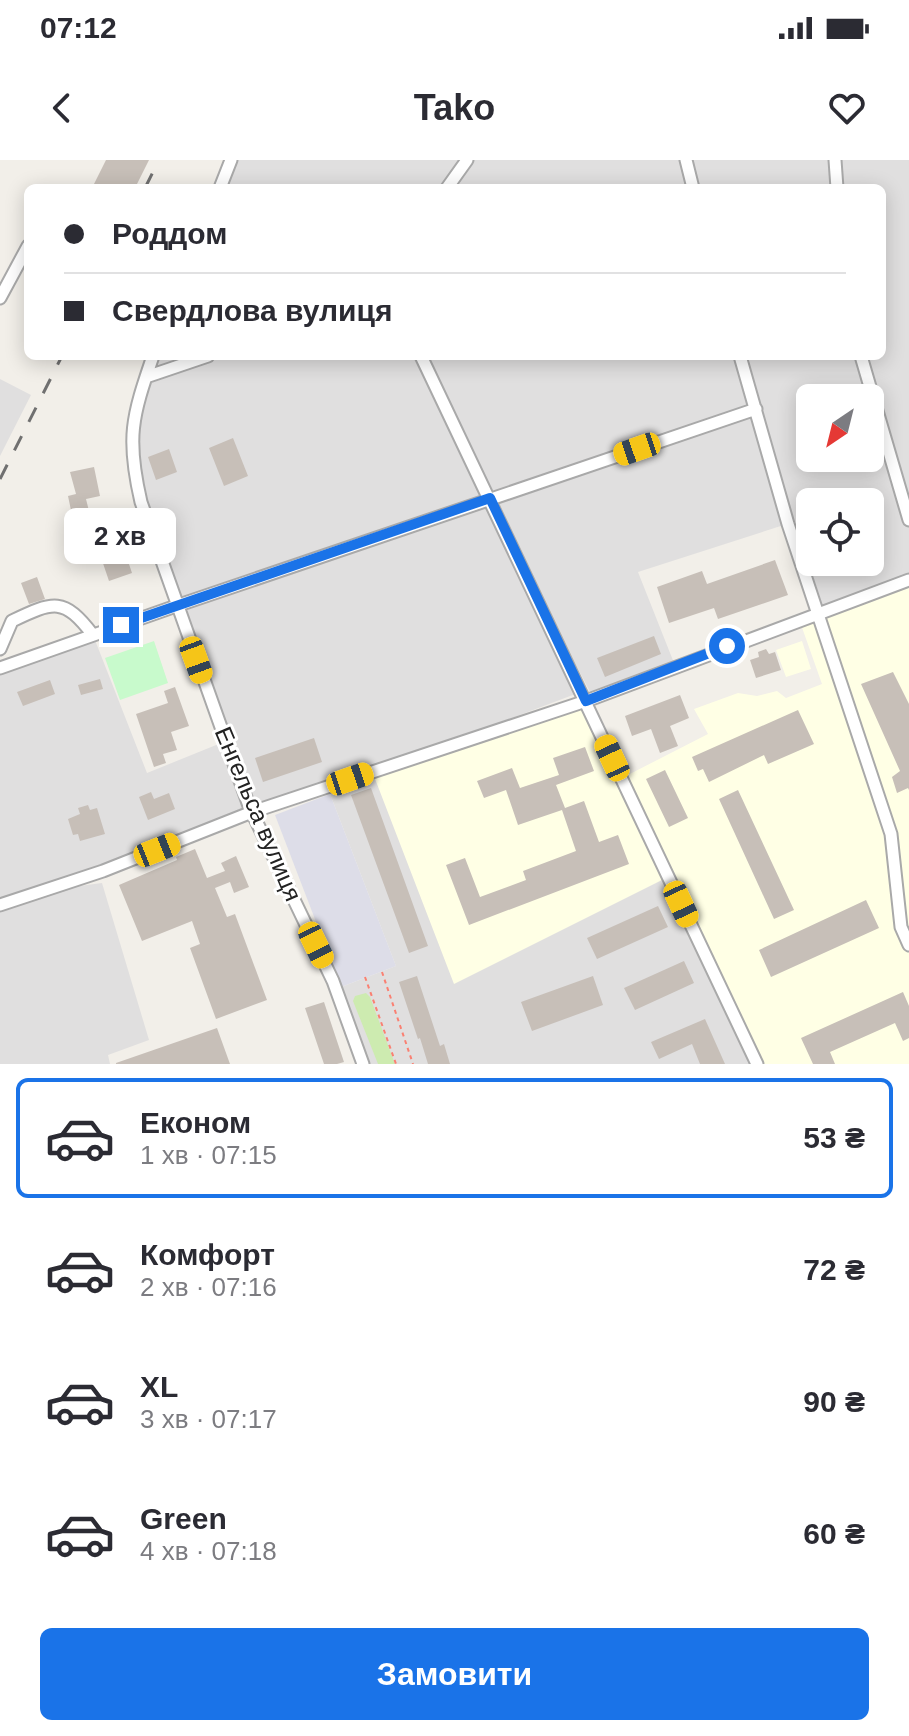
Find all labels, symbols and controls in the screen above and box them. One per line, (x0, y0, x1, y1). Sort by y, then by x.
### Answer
text: 07:12 (40, 11, 117, 44)
icon: back (40, 86, 84, 130)
icon: heart (825, 86, 869, 130)
text: Tako (414, 87, 495, 128)
text: Роддом (112, 217, 227, 250)
text: Свердлова вулиця (112, 294, 393, 327)
north arrow (796, 384, 884, 472)
map controls (796, 384, 884, 576)
car (610, 430, 664, 468)
button: locate (796, 488, 884, 576)
callout: 2 хв (65, 509, 177, 565)
text: 2 хв (94, 521, 146, 551)
route end (103, 607, 139, 643)
route start (709, 628, 745, 664)
car (177, 633, 215, 687)
street label: Енгельса вулиця (210, 723, 307, 905)
car (591, 731, 633, 785)
car (323, 760, 377, 798)
car (130, 830, 184, 870)
car (660, 877, 702, 931)
car (295, 918, 337, 972)
icon: car (44, 1102, 116, 1174)
text: Економ (140, 1106, 251, 1139)
text: 53 ₴ (803, 1121, 865, 1154)
text: 1 хв · 07:15 (140, 1140, 277, 1170)
icon: car (44, 1234, 116, 1306)
text: Комфорт (140, 1238, 275, 1271)
text: 72 ₴ (803, 1253, 865, 1286)
text: 2 хв · 07:16 (140, 1272, 277, 1302)
icon: car (44, 1366, 116, 1438)
text: XL (140, 1370, 178, 1403)
text: 90 ₴ (803, 1385, 865, 1418)
text: 3 хв · 07:17 (140, 1404, 277, 1434)
icon: car (44, 1498, 116, 1570)
text: Green (140, 1502, 227, 1535)
text: 60 ₴ (803, 1517, 865, 1550)
text: 4 хв · 07:18 (140, 1536, 277, 1566)
button: Замовити (40, 1628, 869, 1720)

